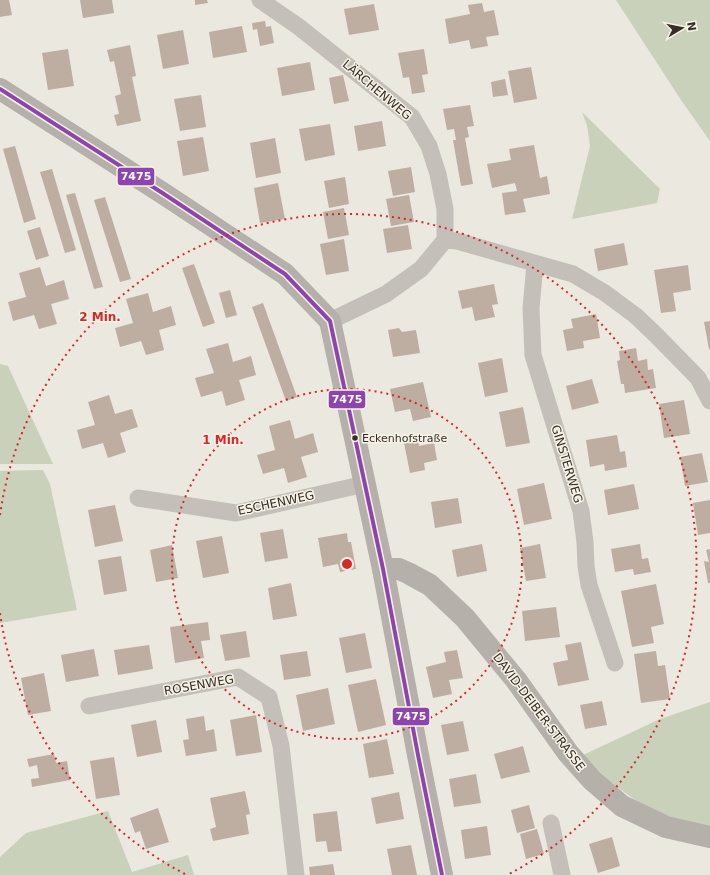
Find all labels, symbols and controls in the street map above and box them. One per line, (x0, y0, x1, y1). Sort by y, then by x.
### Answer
north arrow (662, 8, 702, 48)
text: N (684, 21, 699, 32)
street label: LÄRCHENWEG (340, 56, 415, 123)
line badge: 7475 (117, 167, 155, 186)
text: 7475 (121, 170, 151, 183)
text: 2 Min. (79, 310, 121, 324)
line badge: 7475 (328, 390, 366, 409)
text: 7475 (332, 393, 362, 406)
street label: GINSTERWEG (548, 423, 586, 505)
place label: Eckenhofstraße (362, 432, 448, 445)
text: 1 Min. (202, 433, 244, 447)
marker: Eckenhofstraße (350, 433, 360, 443)
street label: ESCHENWEG (236, 488, 316, 518)
centre of rings (340, 557, 354, 571)
street label: DAVID-DEIBER-STRASSE (490, 650, 588, 774)
street label: ROSENWEG (163, 672, 235, 698)
line badge: 7475 (392, 707, 430, 726)
text: 7475 (396, 710, 426, 723)

